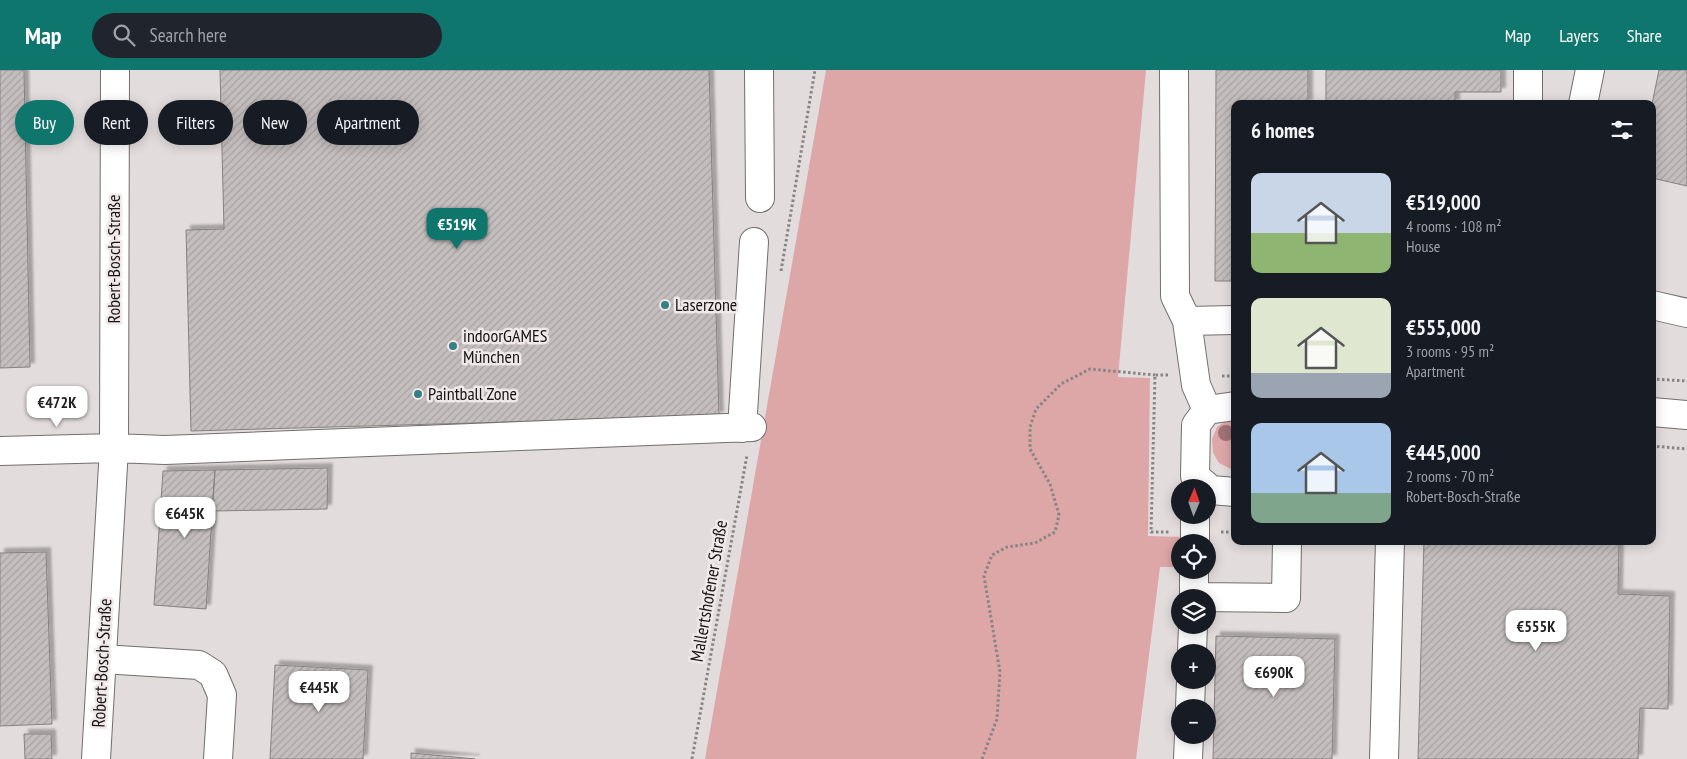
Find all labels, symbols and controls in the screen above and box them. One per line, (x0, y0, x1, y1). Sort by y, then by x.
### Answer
search box (92, 13, 442, 58)
text: Map (25, 20, 62, 51)
icon: search (110, 21, 138, 49)
text: Search here (150, 23, 227, 47)
text: Map (1505, 24, 1531, 47)
text: Layers (1559, 24, 1599, 47)
text: Share (1627, 24, 1662, 47)
chip: Buy (15, 100, 74, 145)
chip: Rent (84, 100, 148, 145)
chip: Filters (158, 100, 233, 145)
chip: New (243, 100, 307, 145)
chip: Apartment (317, 100, 419, 145)
icon: filters (1608, 116, 1636, 144)
text: 6 homes (1251, 117, 1314, 144)
text: €519,000 (1406, 189, 1481, 216)
icon: home (1291, 193, 1351, 253)
street label: Robert-Bosch-Straße (102, 194, 125, 324)
pin: €519K (422, 208, 492, 250)
text: €519K (438, 214, 476, 234)
text: 4 rooms · 108 m² (1406, 216, 1502, 236)
text: House (1406, 236, 1440, 256)
place label: Laserzone (675, 293, 737, 316)
marker: Laserzone (659, 299, 671, 311)
text: €555,000 (1406, 314, 1481, 341)
icon: home (1291, 318, 1351, 378)
place label: indoorGAMES München (463, 324, 548, 368)
marker: indoorGAMES München (447, 340, 459, 352)
text: 3 rooms · 95 m² (1406, 341, 1494, 361)
text: Apartment (1406, 361, 1465, 381)
place label: Paintball Zone (428, 382, 517, 405)
pin: €472K (22, 386, 92, 428)
marker: Paintball Zone (412, 388, 424, 400)
text: €472K (38, 392, 76, 412)
text: €445,000 (1406, 439, 1481, 466)
icon: home (1291, 443, 1351, 503)
text: 2 rooms · 70 m² (1406, 466, 1494, 486)
north arrow (1171, 479, 1216, 524)
map controls (1171, 479, 1216, 744)
text: Robert-Bosch-Straße (1406, 486, 1521, 506)
pin: €645K (150, 496, 220, 539)
text: €645K (166, 503, 204, 523)
street label: Mallertshofener Straße (685, 518, 732, 664)
button: locate (1171, 534, 1216, 579)
button: layers (1171, 589, 1216, 634)
street label: Robert-Bosch-Straße (87, 598, 116, 728)
pin: €555K (1501, 610, 1571, 652)
text: €555K (1517, 616, 1555, 636)
button: + (1171, 644, 1216, 689)
pin: €690K (1239, 656, 1309, 698)
text: €690K (1255, 662, 1293, 682)
pin: €445K (284, 670, 354, 713)
text: €445K (300, 677, 338, 697)
button: − (1171, 699, 1216, 744)

